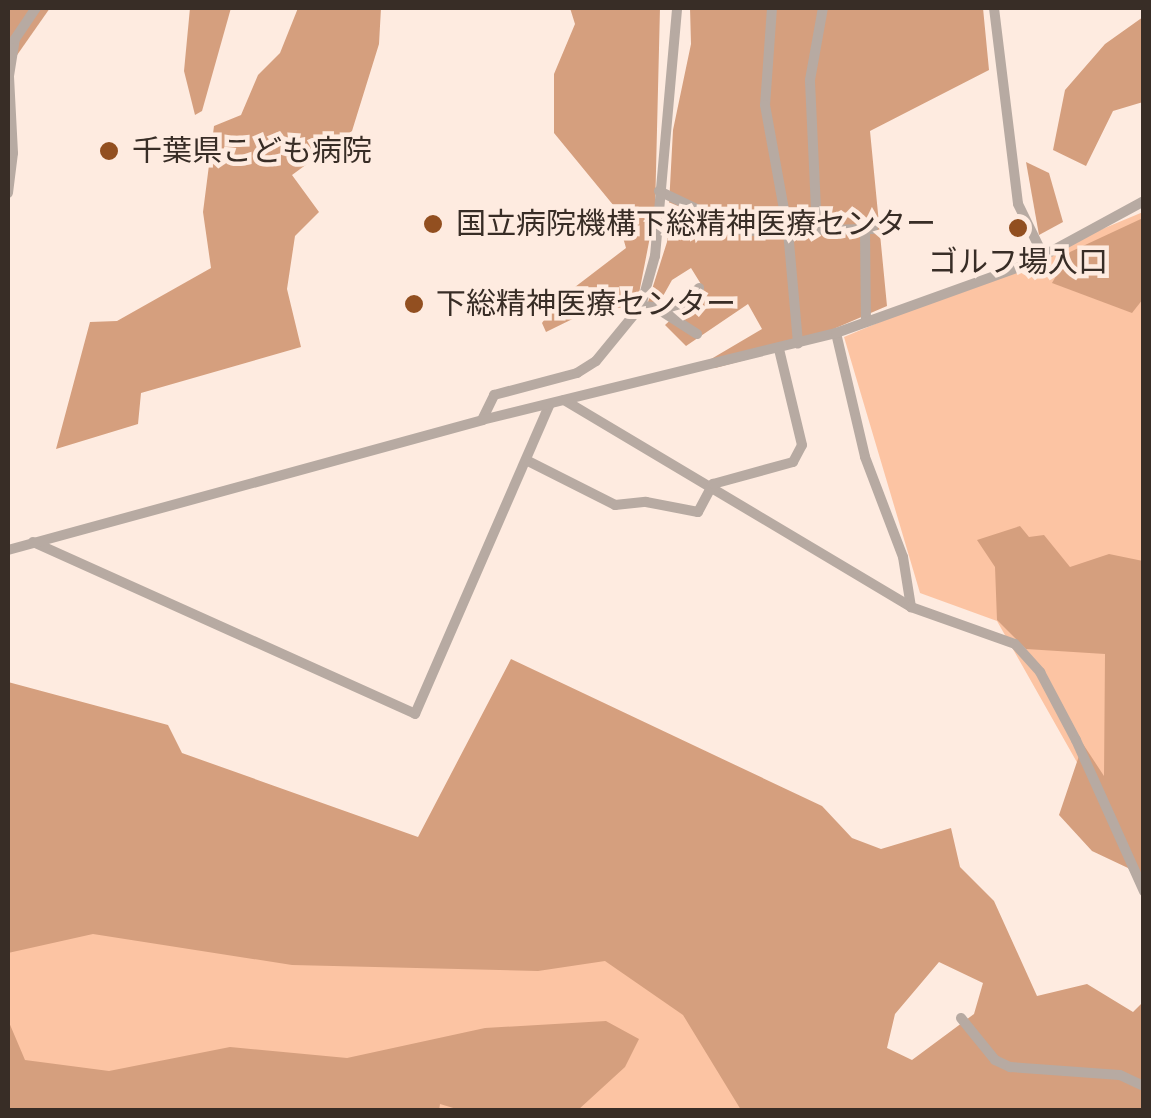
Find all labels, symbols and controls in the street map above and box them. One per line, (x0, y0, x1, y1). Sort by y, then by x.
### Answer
place label: 千葉県こども病院 (132, 133, 372, 169)
marker: 千葉県こども病院 (96, 138, 122, 164)
place label: 国立病院機構下総精神医療センター (456, 206, 936, 242)
marker: 国立病院機構下総精神医療センター (420, 211, 446, 237)
marker: ゴルフ場入口 (1007, 217, 1029, 239)
place label: ゴルフ場入口 (928, 244, 1108, 280)
place label: 下総精神医療センター (436, 286, 736, 322)
marker: 下総精神医療センター (401, 291, 427, 317)

